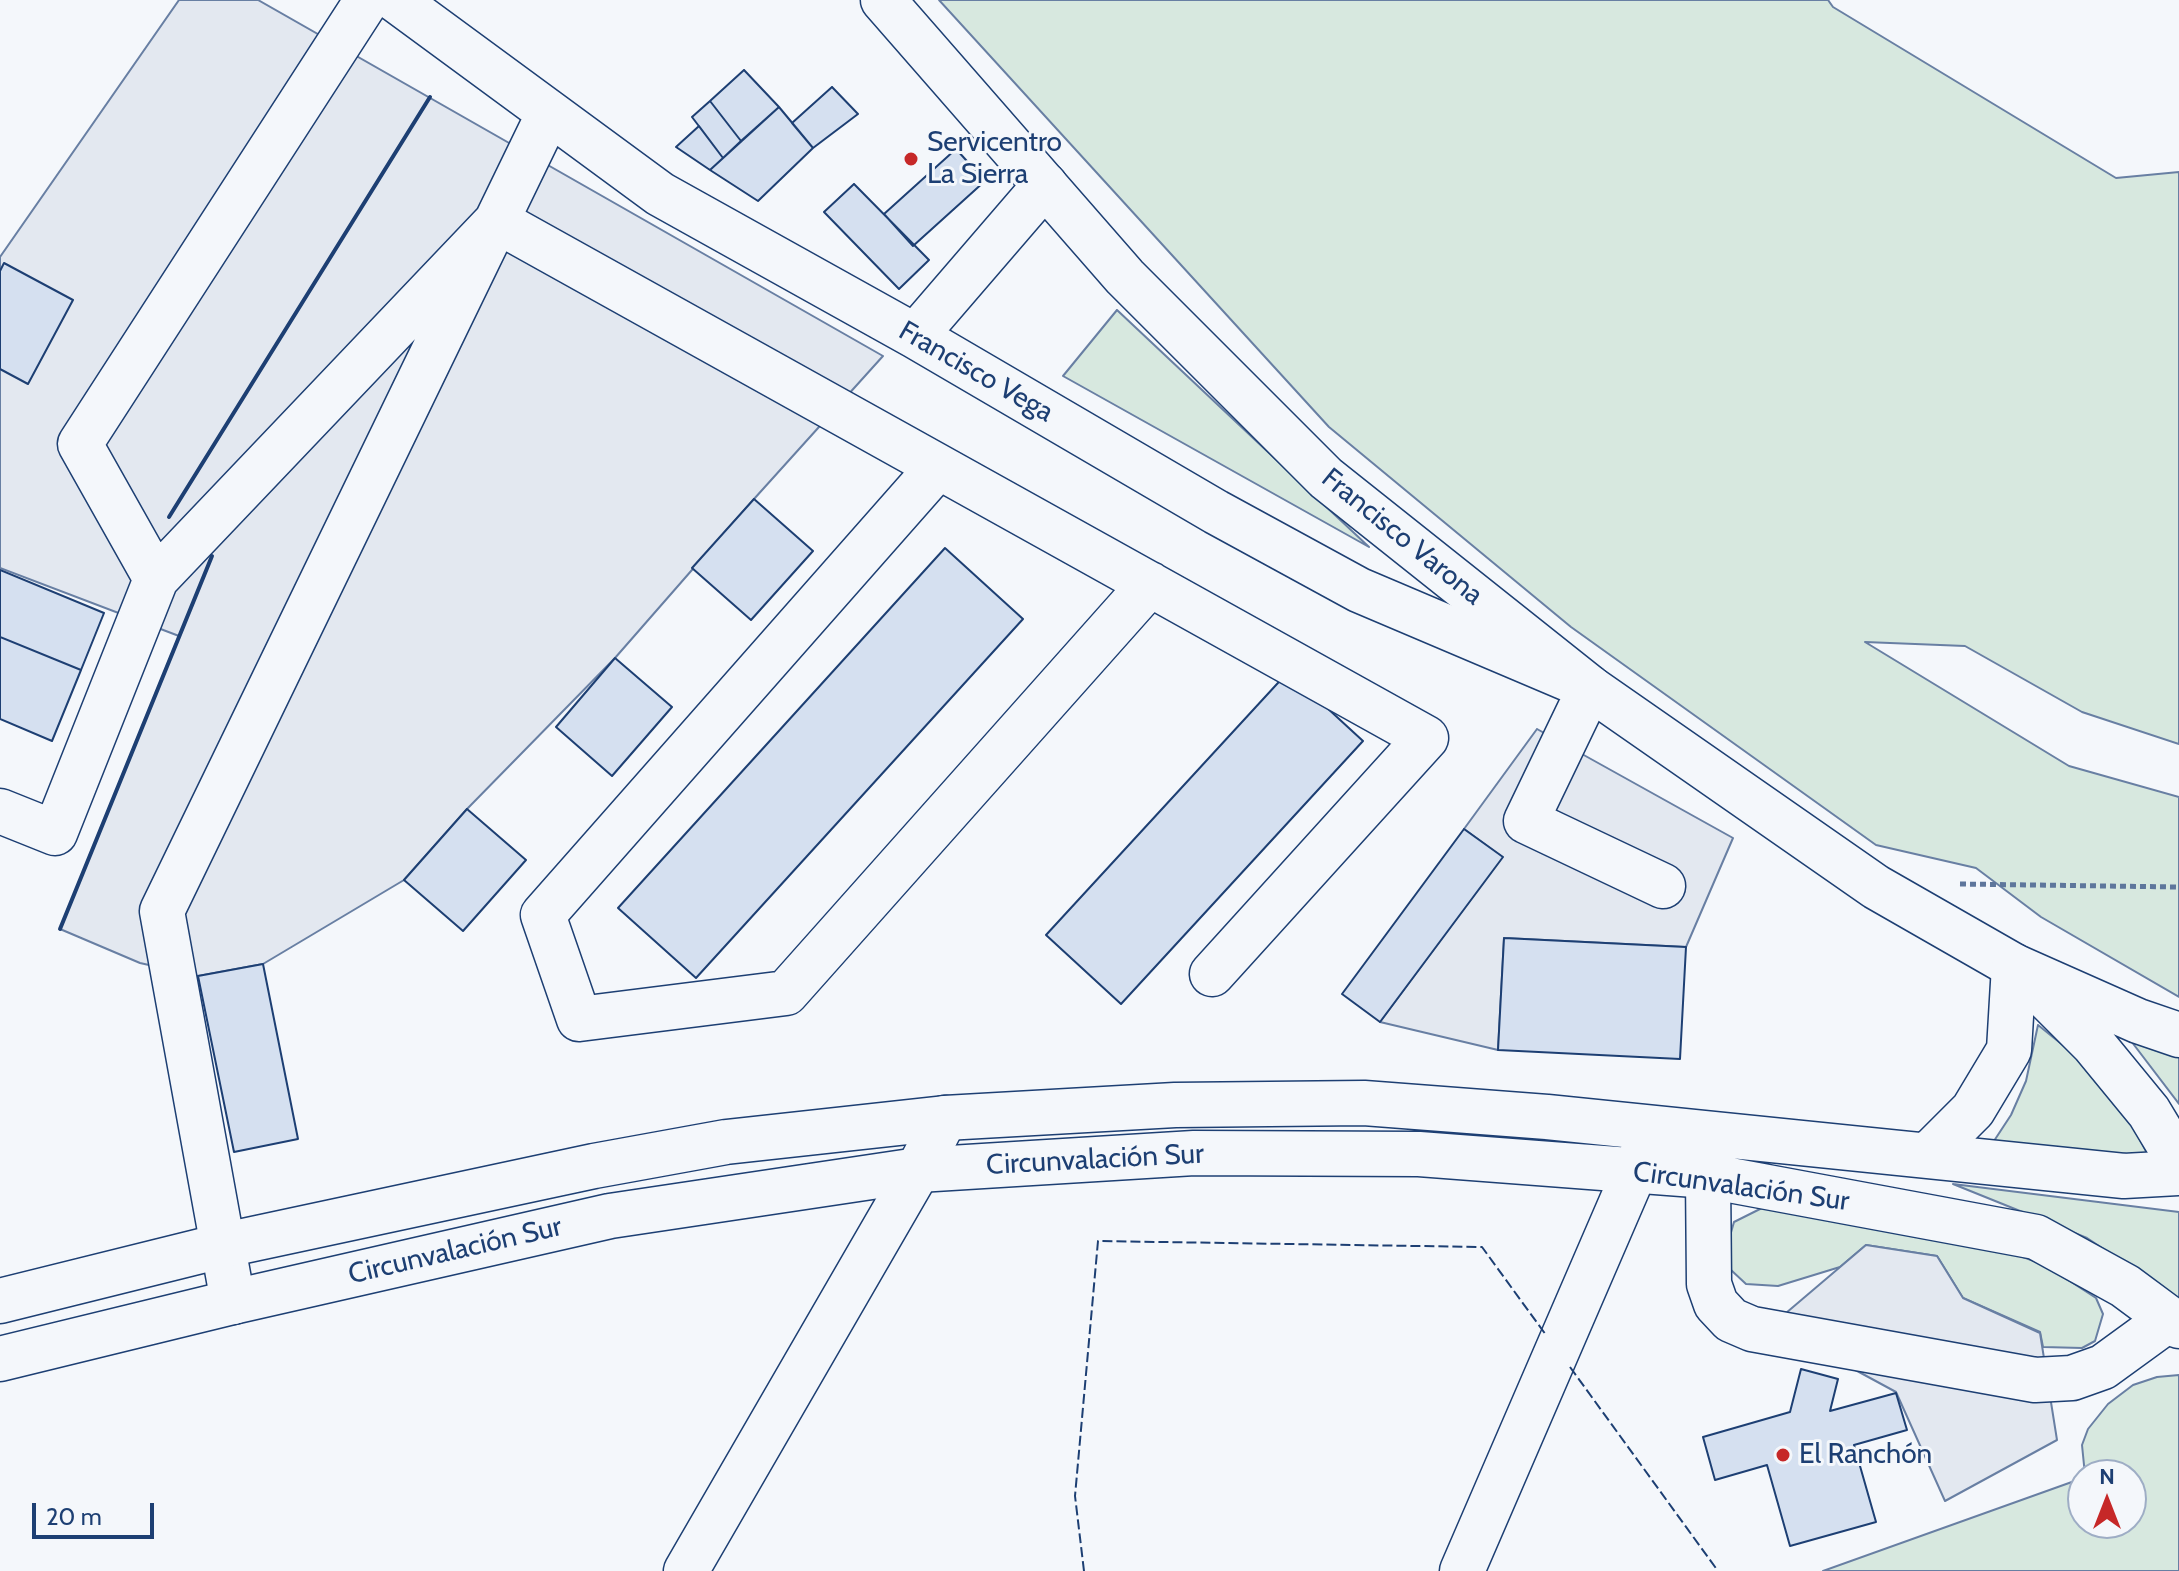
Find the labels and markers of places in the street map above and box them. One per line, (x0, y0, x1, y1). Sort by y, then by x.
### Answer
place label: Servicentro La Sierra (927, 126, 1062, 192)
marker: Servicentro La Sierra (902, 150, 920, 168)
place label: El Ranchón (1799, 1438, 1932, 1472)
marker: El Ranchón (1774, 1446, 1792, 1464)

